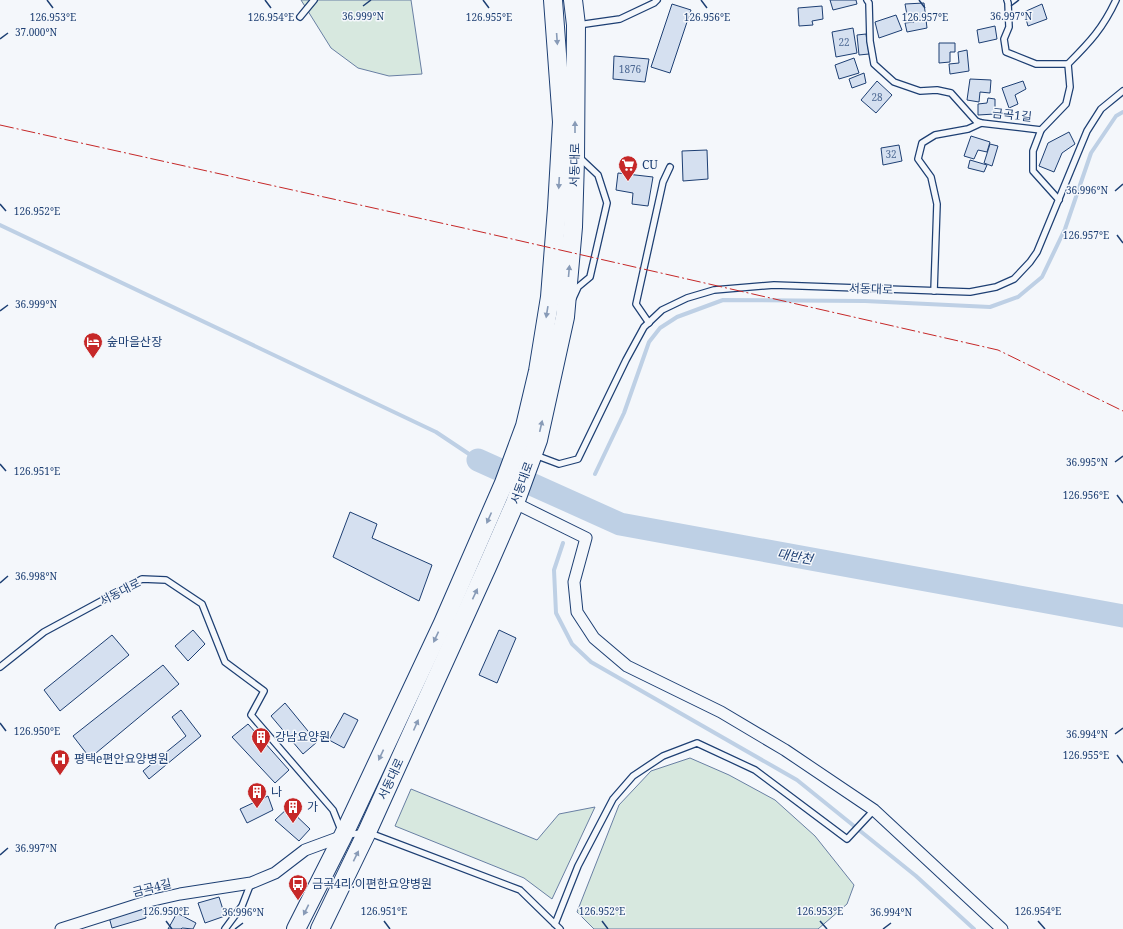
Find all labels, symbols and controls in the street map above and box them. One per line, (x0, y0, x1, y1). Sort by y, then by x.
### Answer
text: 36.999°N (342, 9, 384, 23)
text: 36.997°N (990, 9, 1032, 23)
text: 126.953°E (30, 10, 76, 24)
text: 126.954°E (248, 10, 294, 24)
text: 126.955°E (466, 10, 512, 24)
text: 126.956°E (684, 10, 730, 24)
text: 126.957°E (902, 10, 948, 24)
text: 37.000°N (15, 25, 57, 39)
one-way arrow (553, 33, 560, 45)
house number: 22 (838, 35, 850, 49)
house number: 1876 (619, 62, 642, 76)
house number: 28 (871, 90, 883, 104)
street label: 금곡1길 (991, 104, 1033, 125)
one-way arrow (572, 120, 578, 133)
street label: 서동대로 (566, 143, 583, 187)
house number: 32 (885, 147, 897, 161)
supermarket icon: CU (617, 154, 639, 182)
place label: CU (642, 156, 658, 173)
one-way arrow (555, 177, 562, 189)
text: 36.996°N (1066, 183, 1108, 197)
text: 126.952°E (14, 204, 60, 218)
text: 126.957°E (1063, 228, 1109, 242)
one-way arrow (565, 265, 572, 277)
street label: 서동대로 (849, 279, 893, 298)
text: 36.999°N (15, 297, 57, 311)
one-way arrow (544, 306, 550, 318)
hotel icon: 숲마을산장 (82, 331, 104, 359)
place label: 숲마을산장 (107, 333, 162, 350)
one-way arrow (538, 420, 544, 433)
text: 36.995°N (1066, 455, 1108, 469)
street label: 서동대로 (506, 459, 537, 506)
text: 126.951°E (14, 464, 60, 478)
text: 126.956°E (1063, 488, 1109, 502)
one-way arrow (486, 513, 492, 524)
water label: 대반천 (776, 544, 815, 568)
text: 36.998°N (15, 569, 57, 583)
street label: 서동대로 (96, 574, 143, 609)
one-way arrow (472, 588, 478, 600)
one-way arrow (433, 631, 439, 643)
one-way arrow (413, 719, 419, 731)
text: 126.950°E (14, 724, 60, 738)
building icon: 강남요양원 (250, 726, 272, 754)
text: 36.994°N (1066, 727, 1108, 741)
place label: 강남요양원 (275, 728, 330, 745)
hospital icon: 평택e편안요양병원 (49, 748, 71, 776)
text: 126.955°E (1063, 748, 1109, 762)
one-way arrow (378, 749, 384, 760)
place label: 평택e편안요양병원 (74, 750, 169, 767)
street label: 서동대로 (374, 755, 408, 802)
building icon: 나 (246, 781, 268, 809)
place label: 나 (271, 783, 282, 800)
building icon: 가 (282, 796, 304, 824)
place label: 가 (307, 798, 318, 815)
text: 36.997°N (15, 841, 57, 855)
one-way arrow (352, 850, 359, 862)
bus stop icon: 금곡4리.이편한요양병원 (287, 873, 309, 901)
street label: 금곡4길 (130, 874, 173, 901)
place label: 금곡4리.이편한요양병원 (312, 875, 432, 892)
text: 126.950°E (143, 904, 189, 918)
one-way arrow (303, 904, 309, 915)
text: 126.951°E (361, 904, 407, 918)
text: 126.952°E (579, 904, 625, 918)
text: 126.953°E (797, 904, 843, 918)
text: 126.954°E (1015, 904, 1061, 918)
text: 36.996°N (222, 905, 264, 919)
text: 36.994°N (870, 905, 912, 919)

